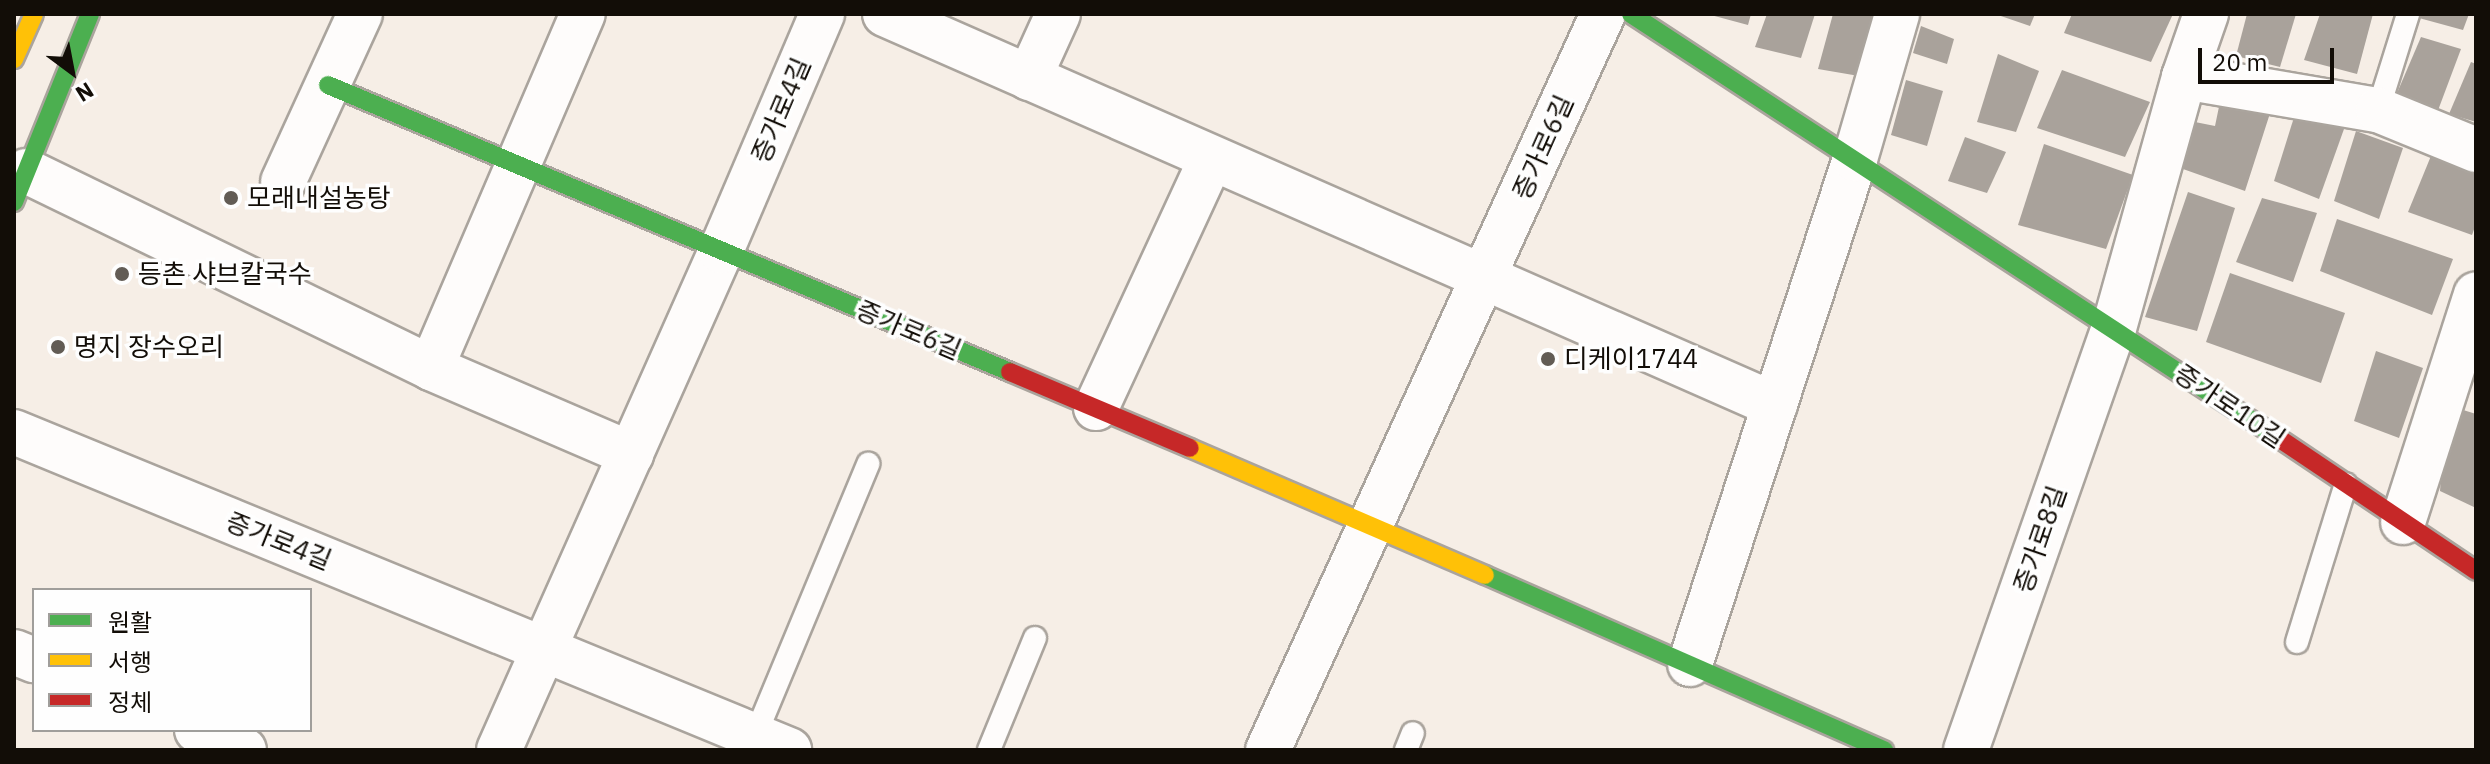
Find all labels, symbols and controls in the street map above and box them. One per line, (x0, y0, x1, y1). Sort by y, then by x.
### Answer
north arrow (32, 32, 112, 112)
scale bar (2202, 32, 2338, 82)
text: 20 m (2212, 46, 2267, 78)
street label: 증가로4길 (745, 53, 817, 167)
text: N (71, 76, 99, 109)
street label: 증가로6길 (1506, 90, 1580, 204)
place label: 모래내설농탕 (247, 182, 391, 214)
marker: 모래내설농탕 (222, 189, 240, 207)
place label: 등촌 샤브칼국수 (138, 258, 312, 290)
marker: 등촌 샤브칼국수 (113, 265, 131, 283)
street label: 증가로6길 (852, 294, 966, 366)
place label: 명지 장수오리 (74, 331, 224, 363)
marker: 명지 장수오리 (49, 338, 67, 356)
place label: 디케이1744 (1564, 343, 1698, 375)
marker: 디케이1744 (1539, 350, 1557, 368)
street label: 증가로10길 (2169, 358, 2291, 454)
street label: 증가로8길 (2007, 481, 2073, 597)
street label: 증가로4길 (222, 506, 336, 576)
legend (32, 588, 312, 732)
text: 원활 (108, 606, 152, 638)
text: 서행 (108, 646, 152, 678)
text: 정체 (108, 686, 152, 718)

